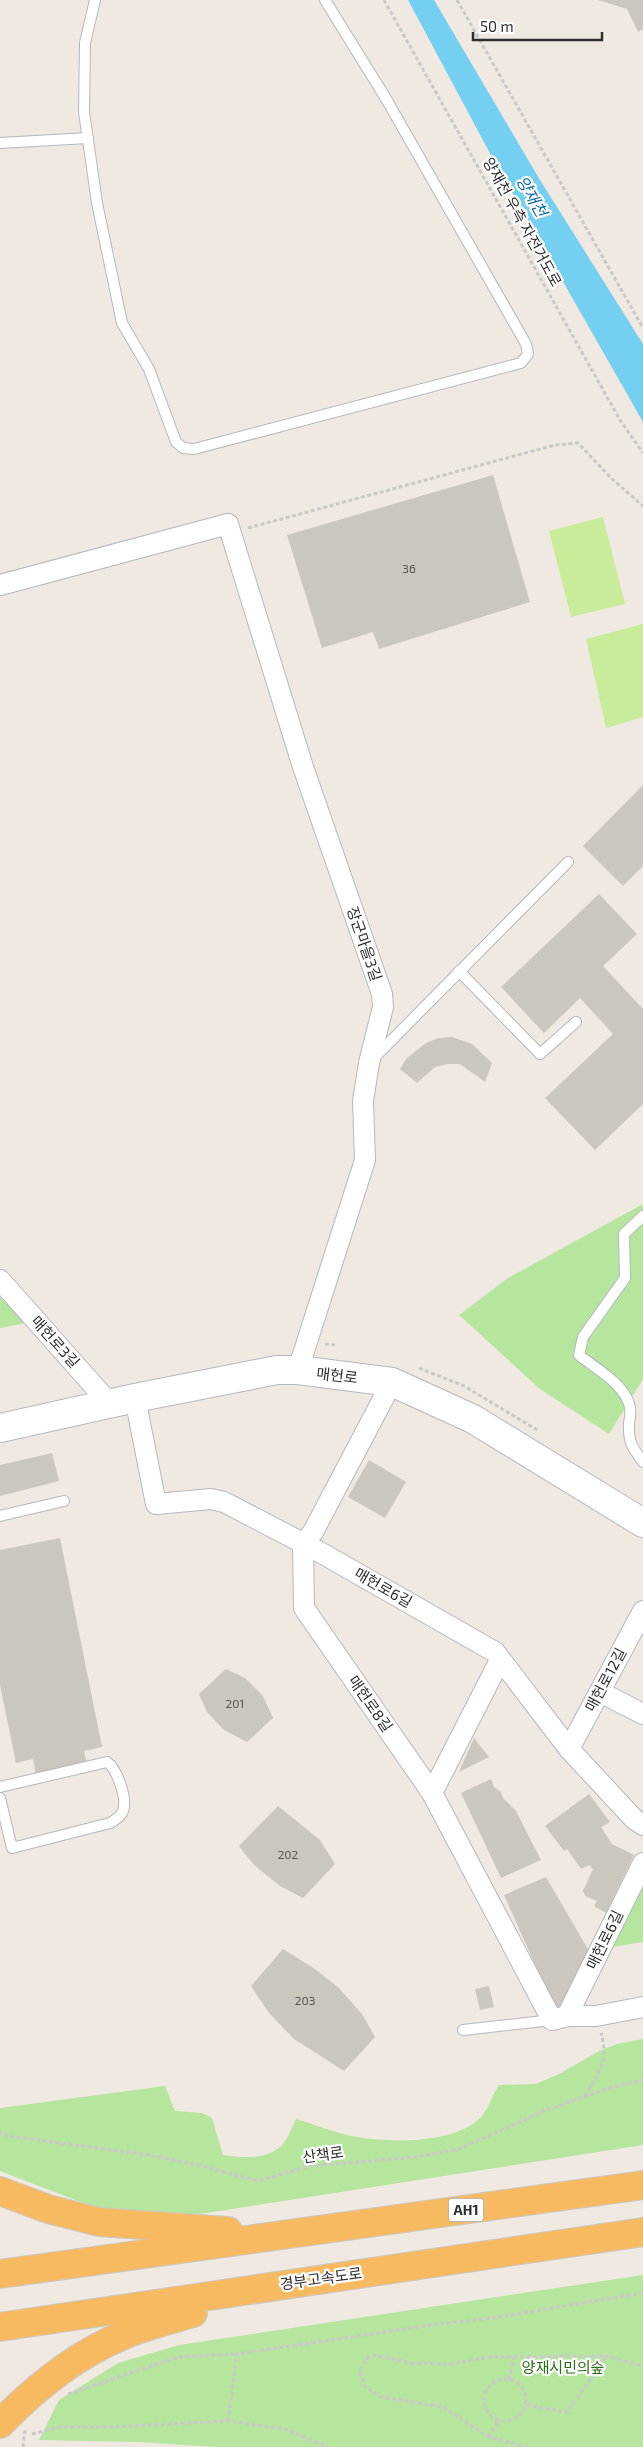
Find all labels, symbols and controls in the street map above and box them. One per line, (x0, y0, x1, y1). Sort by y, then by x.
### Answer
scale bar (473, 10, 602, 42)
text: 50 m (480, 17, 514, 35)
street label: 양재천 우측 자전거도로 (480, 154, 566, 289)
water label: 양재천 (513, 172, 553, 222)
house number: 36 (402, 561, 416, 575)
street label: 장군마을3길 (344, 904, 386, 983)
street label: 매헌로3길 (28, 1312, 84, 1371)
street label: 매헌로 (315, 1364, 359, 1386)
street label: 매헌로6길 (351, 1563, 416, 1611)
street label: 매헌로12길 (581, 1645, 629, 1714)
street label: 매헌로8길 (345, 1672, 397, 1735)
house number: 201 (226, 1696, 244, 1710)
house number: 202 (278, 1847, 299, 1861)
street label: 매헌로6길 (582, 1907, 626, 1972)
house number: 203 (295, 1993, 315, 2007)
street label: 산책로 (301, 2142, 345, 2166)
road number: AH1 (448, 2198, 484, 2222)
street label: 경부고속도로 (279, 2263, 363, 2293)
park label: 양재시민의숲 (522, 2358, 604, 2376)

